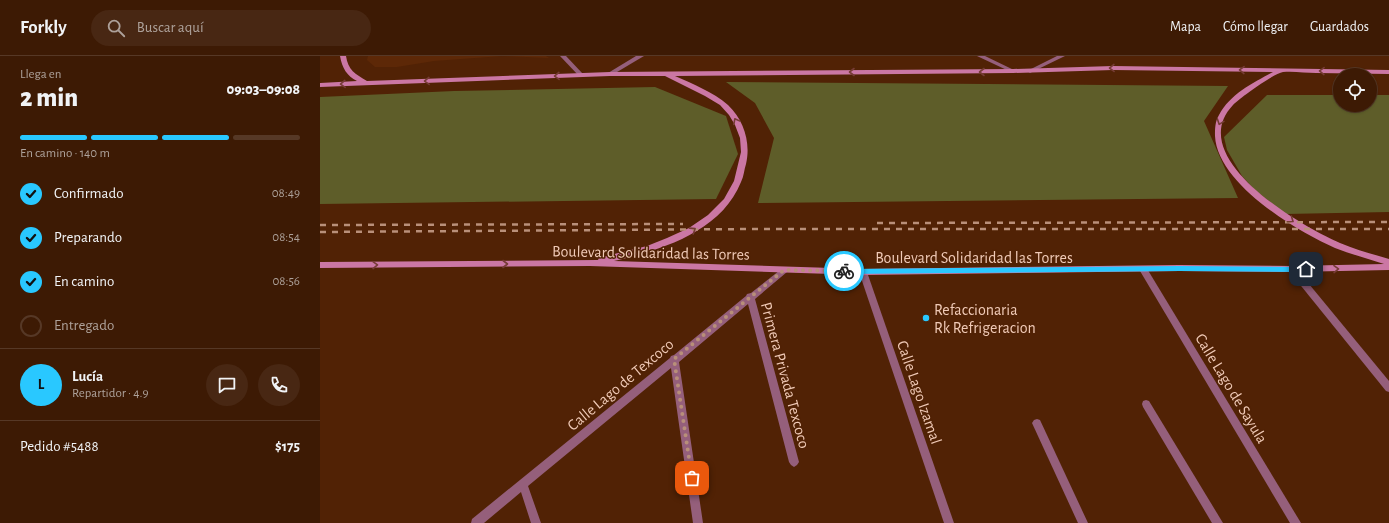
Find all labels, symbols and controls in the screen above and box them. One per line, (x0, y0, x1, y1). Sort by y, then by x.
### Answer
search box (91, 10, 371, 46)
icon: search (105, 17, 127, 39)
text: Forkly (20, 18, 67, 37)
text: Buscar aquí (137, 20, 204, 35)
text: Mapa (1170, 20, 1201, 34)
text: Cómo llegar (1223, 20, 1288, 34)
text: Guardados (1310, 20, 1369, 34)
one-way arrow (1109, 64, 1115, 72)
one-way arrow (1239, 66, 1245, 74)
one-way arrow (1319, 67, 1325, 75)
text: Llega en (20, 68, 62, 81)
one-way arrow (849, 68, 855, 76)
one-way arrow (979, 68, 985, 76)
map controls (1333, 68, 1377, 112)
button: locate (1333, 68, 1377, 112)
one-way arrow (554, 71, 560, 80)
one-way arrow (424, 76, 430, 85)
one-way arrow (340, 80, 346, 88)
text: 09:03–09:08 (226, 82, 300, 97)
text: 2 min (20, 85, 78, 111)
one-way arrow (733, 118, 741, 125)
one-way arrow (1217, 118, 1225, 125)
text: En camino · 140 m (20, 147, 110, 160)
icon: check (20, 183, 42, 205)
text: Confirmado (54, 186, 124, 201)
text: 08:49 (272, 187, 300, 200)
one-way arrow (1287, 215, 1294, 222)
icon: check (20, 227, 42, 249)
one-way arrow (689, 227, 696, 235)
text: Preparando (54, 230, 122, 245)
text: 08:54 (272, 231, 300, 244)
street label: Boulevard Solidaridad las Torres (552, 243, 750, 263)
street label: Boulevard Solidaridad las Torres (875, 250, 1073, 266)
courier (824, 251, 864, 291)
pin (1289, 252, 1323, 286)
icon: home (1295, 258, 1317, 280)
one-way arrow (502, 260, 508, 268)
icon: bike (833, 260, 855, 282)
one-way arrow (372, 261, 378, 269)
one-way arrow (1333, 264, 1339, 273)
icon: check (20, 271, 42, 293)
text: En camino (54, 274, 114, 289)
text: 08:56 (272, 275, 300, 288)
street label: Primera Privada Texcoco (758, 300, 812, 450)
place label: Refaccionaria Rk Refrigeracion (934, 302, 1036, 336)
marker: Refaccionaria Rk Refrigeracion (921, 313, 931, 323)
text: Entregado (54, 318, 114, 333)
street label: Calle Lago de Sayula (1191, 331, 1270, 447)
street label: Calle Lago de Texcoco (564, 336, 677, 434)
street label: Calle Lago Izamal (894, 339, 944, 446)
button: chat (206, 364, 248, 406)
button: phone (258, 364, 300, 406)
text: Lucía (72, 369, 103, 384)
text: L (38, 377, 44, 392)
text: Repartidor · 4.9 (72, 387, 149, 400)
text: Pedido #5488 (20, 439, 99, 454)
text: $175 (275, 439, 300, 454)
pin (675, 461, 709, 495)
icon: bag (681, 467, 703, 489)

